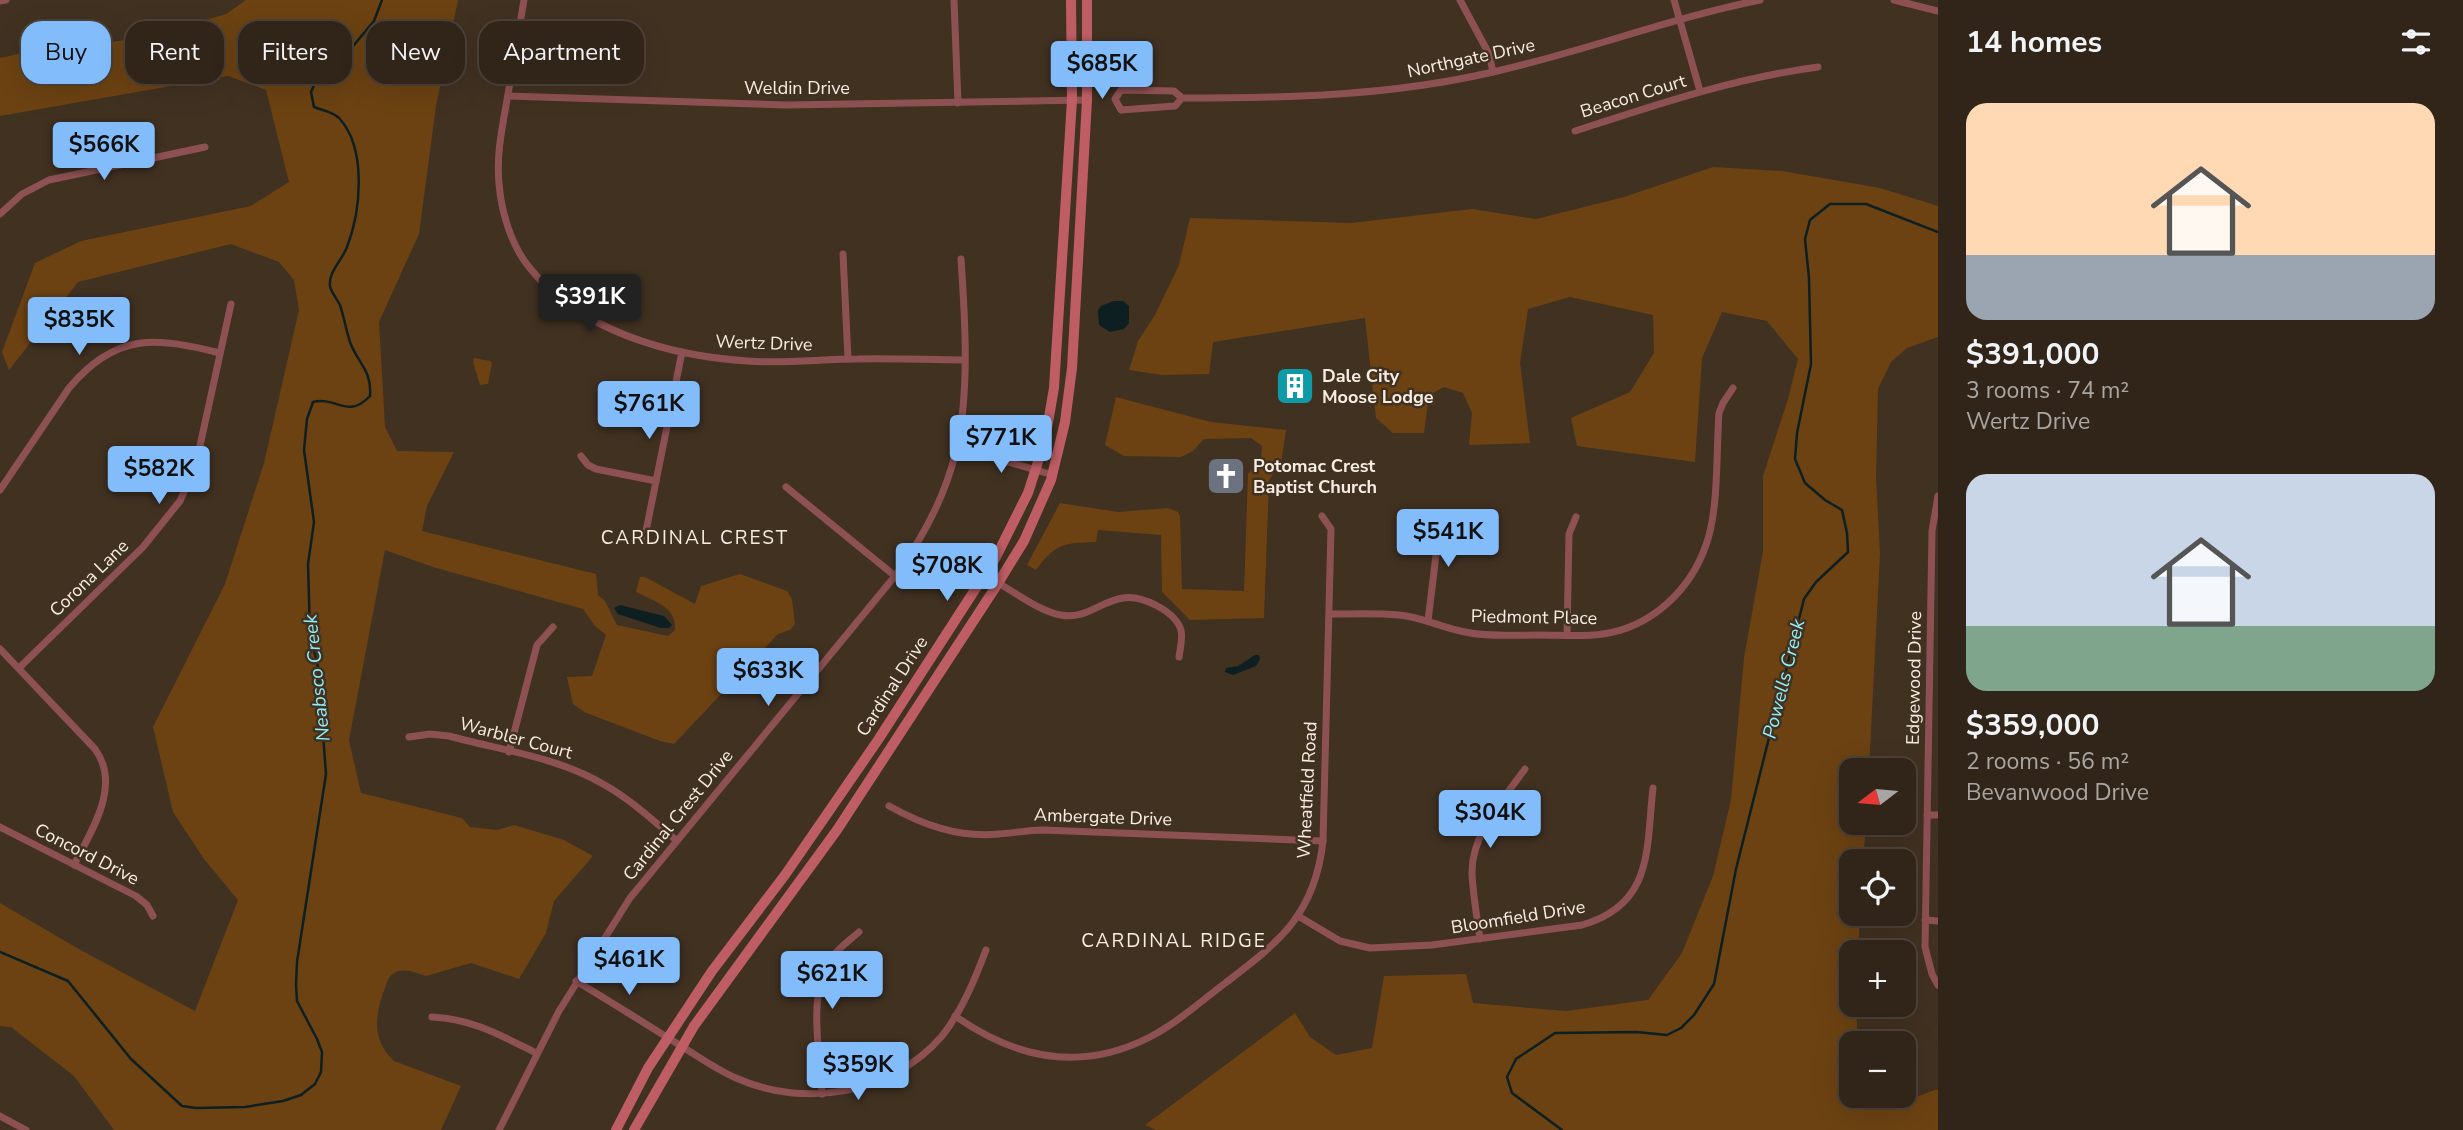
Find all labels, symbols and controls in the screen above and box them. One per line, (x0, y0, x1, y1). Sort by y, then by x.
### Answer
chip: Buy (21, 21, 111, 84)
chip: Rent (125, 21, 224, 84)
chip: Filters (238, 21, 352, 84)
chip: New (366, 21, 465, 84)
chip: Apartment (479, 21, 644, 84)
text: 14 homes (1966, 22, 2102, 63)
icon: filters (2397, 23, 2435, 61)
street label: Northgate Drive (1405, 33, 1537, 83)
pin: $685K (1053, 42, 1151, 101)
text: $685K (1067, 48, 1137, 79)
street label: Beacon Court (1577, 68, 1689, 123)
street label: Weldin Drive (744, 76, 850, 100)
pin: $566K (55, 122, 153, 182)
text: $566K (69, 129, 139, 160)
icon: home (2138, 148, 2264, 274)
pin: $391K (541, 274, 639, 334)
text: $391K (555, 281, 625, 312)
pin: $835K (30, 298, 128, 357)
text: $835K (44, 304, 114, 335)
street label: Wertz Drive (715, 329, 813, 357)
text: $391,000 (1966, 334, 2099, 375)
place label: Dale City Moose Lodge (1322, 364, 1434, 409)
building icon: Dale City Moose Lodge (1274, 365, 1316, 407)
text: 3 rooms · 74 m² (1966, 375, 2129, 406)
pin: $761K (600, 382, 698, 441)
text: $761K (614, 388, 684, 419)
text: Wertz Drive (1966, 406, 2090, 437)
pin: $771K (952, 416, 1050, 475)
text: $771K (966, 422, 1036, 453)
pin: $582K (110, 447, 208, 506)
text: $582K (124, 453, 194, 484)
place label: Potomac Crest Baptist Church (1253, 454, 1377, 499)
church icon: Potomac Crest Baptist Church (1205, 455, 1247, 497)
pin: $541K (1399, 510, 1497, 569)
text: $541K (1413, 516, 1483, 547)
icon: home (2138, 519, 2264, 645)
district label: CARDINAL CREST (601, 525, 789, 551)
street label: Corona Lane (44, 534, 134, 622)
pin: $708K (898, 544, 996, 603)
text: $708K (912, 550, 982, 581)
street label: Piedmont Place (1471, 604, 1597, 630)
street label: Edgewood Drive (1901, 611, 1927, 745)
water label: Neabsco Creek (297, 613, 337, 743)
water label: Powells Creek (1757, 616, 1812, 741)
street label: Cardinal Drive (851, 631, 933, 741)
pin: $633K (719, 648, 817, 708)
text: $633K (733, 655, 803, 686)
text: $359,000 (1966, 705, 2099, 746)
street label: Warbler Court (457, 711, 576, 765)
street label: Wheatfield Road (1291, 721, 1323, 859)
street label: Cardinal Crest Drive (618, 744, 738, 886)
text: 2 rooms · 56 m² (1966, 746, 2129, 777)
north arrow (1839, 758, 1916, 835)
map controls (1839, 758, 1916, 1108)
text: Bevanwood Drive (1966, 777, 2149, 808)
pin: $304K (1441, 790, 1539, 850)
text: $304K (1455, 797, 1525, 828)
street label: Ambergate Drive (1034, 803, 1172, 831)
street label: Concord Drive (31, 817, 143, 891)
button: locate (1839, 849, 1916, 926)
street label: Bloomfield Drive (1449, 895, 1587, 939)
district label: CARDINAL RIDGE (1081, 928, 1267, 954)
pin: $461K (580, 937, 678, 997)
button: + (1839, 940, 1916, 1017)
text: $461K (594, 944, 664, 975)
pin: $621K (783, 951, 881, 1011)
text: $621K (797, 958, 867, 989)
button: − (1839, 1031, 1916, 1108)
pin: $359K (809, 1042, 907, 1102)
text: $359K (823, 1049, 893, 1080)

